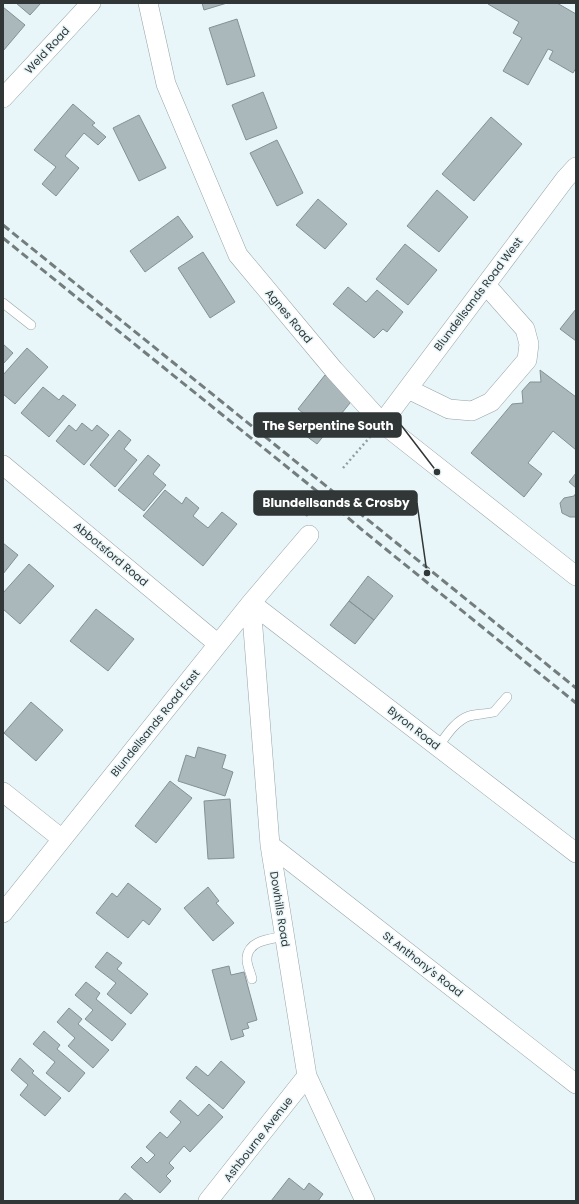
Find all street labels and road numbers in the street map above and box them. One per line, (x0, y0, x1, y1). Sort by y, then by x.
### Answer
street label: Weld Road (21, 23, 73, 77)
street label: Blundellsands Road West (430, 234, 526, 354)
street label: Agnes Road (262, 286, 316, 346)
street label: Abbotsford Road (70, 518, 152, 590)
street label: Blundellsands Road East (107, 666, 203, 780)
street label: Byron Road (384, 702, 444, 754)
street label: Dowhills Road (266, 870, 294, 948)
street label: St Anthony's Road (379, 927, 467, 1001)
street label: Ashbourne Avenue (220, 1093, 296, 1185)

